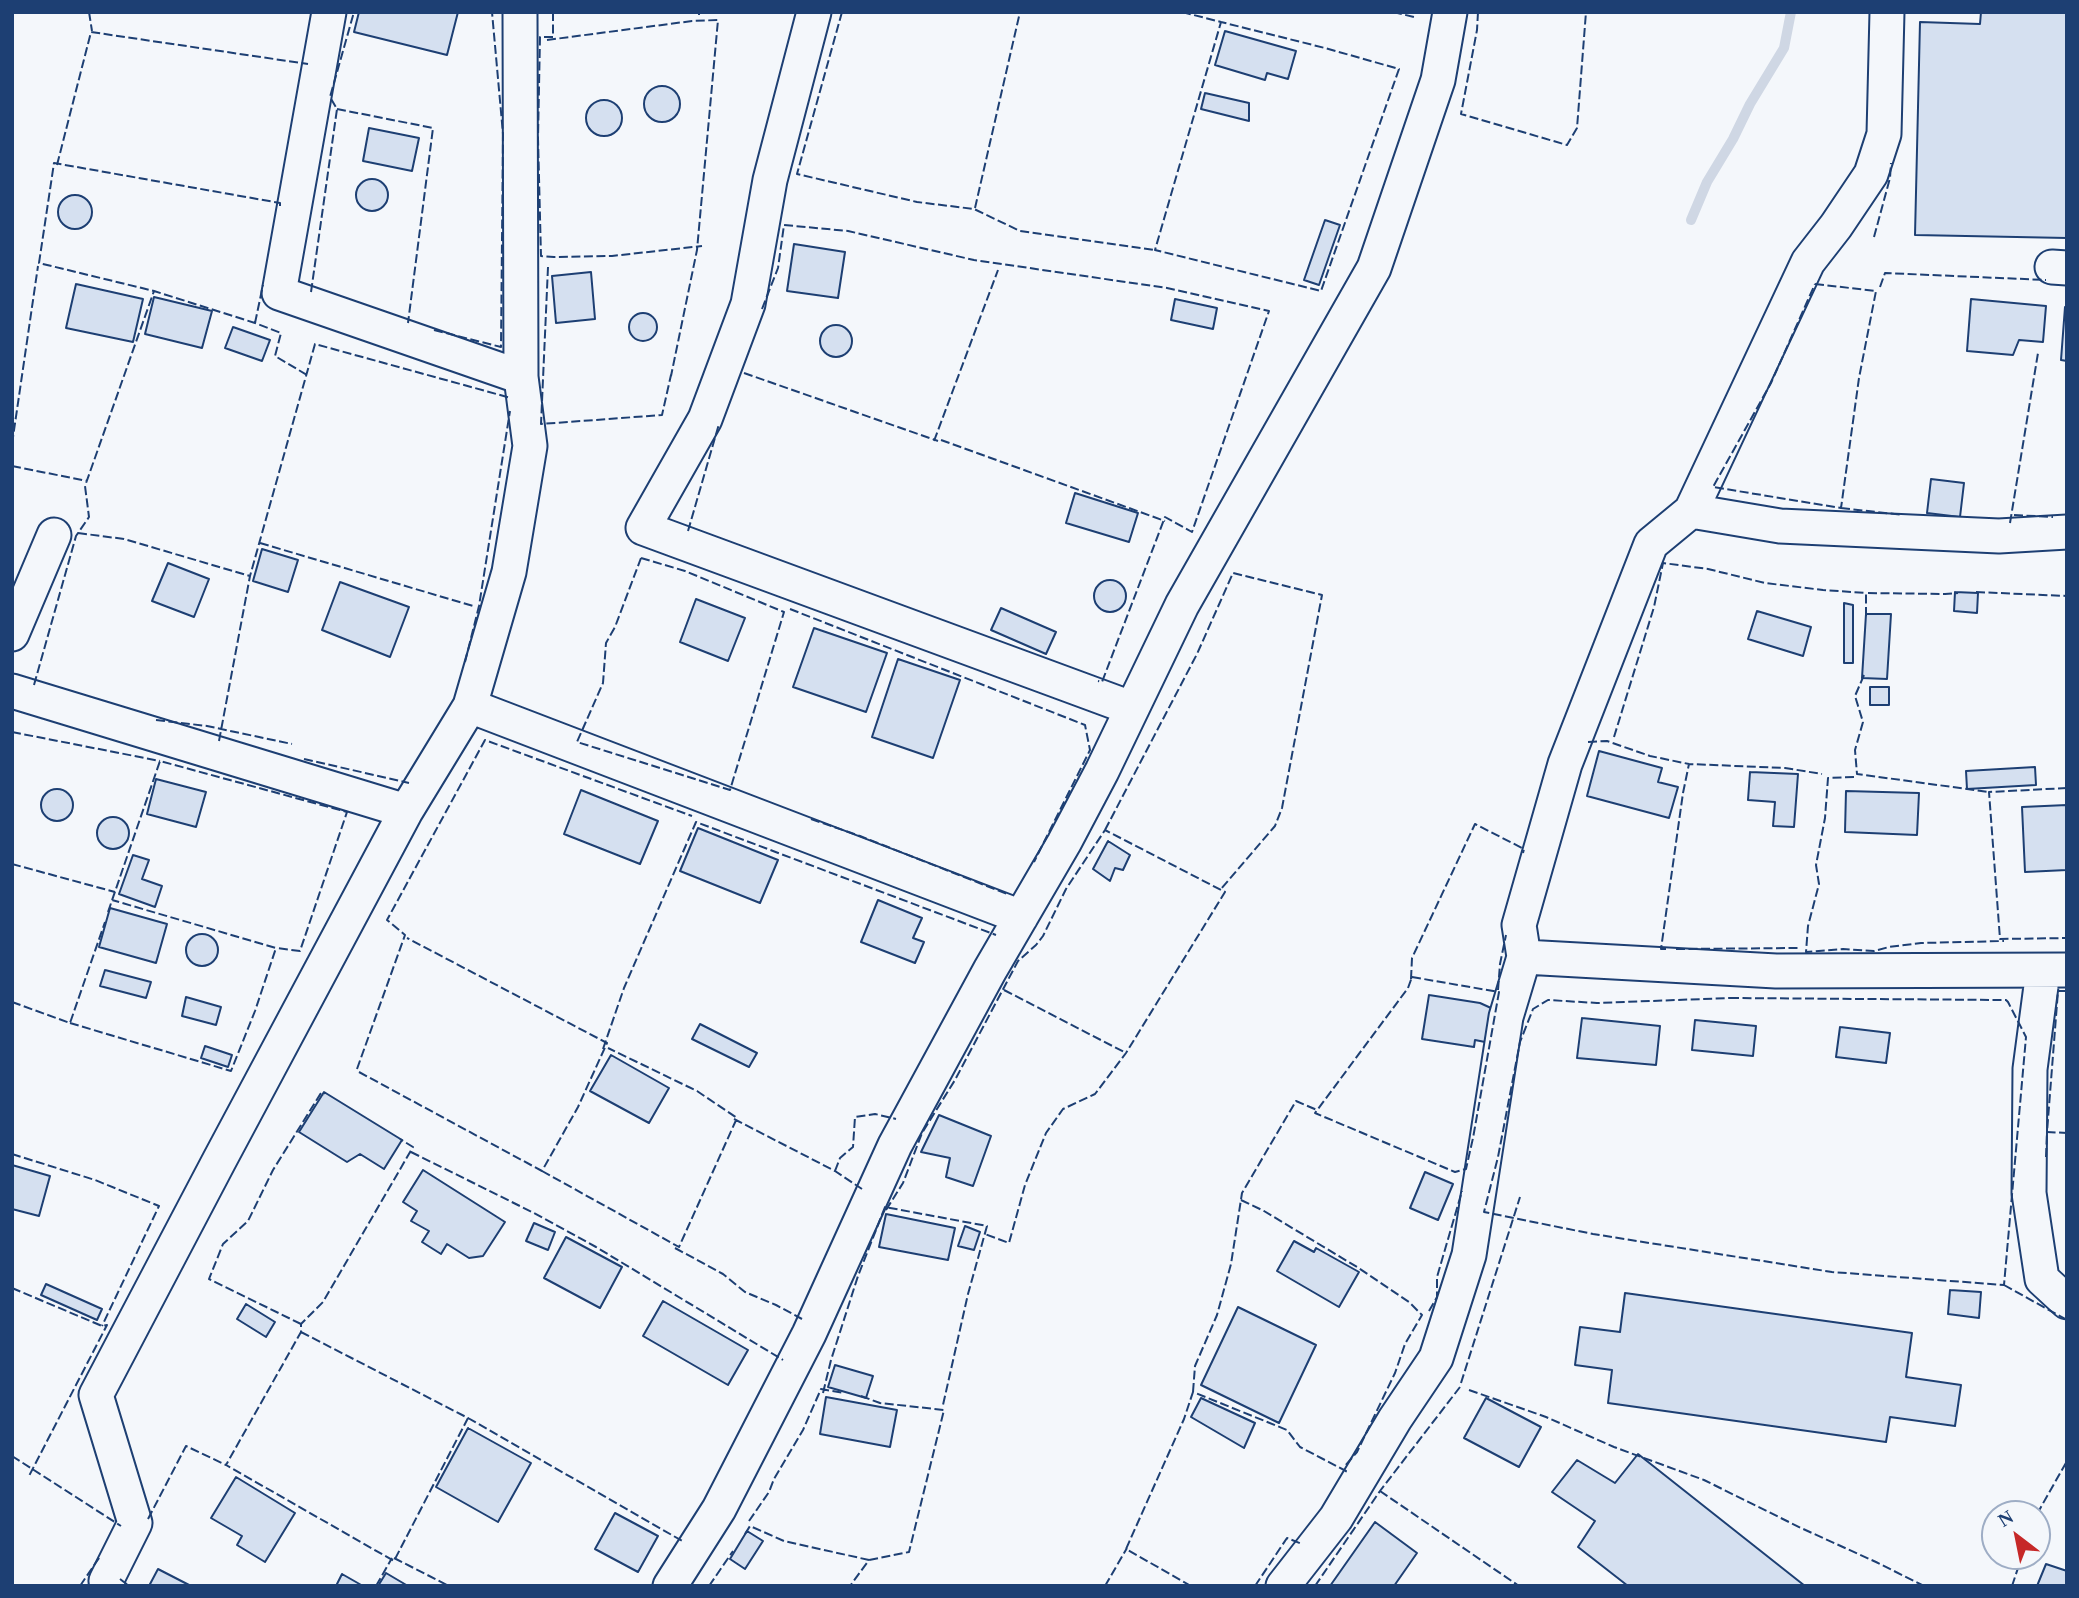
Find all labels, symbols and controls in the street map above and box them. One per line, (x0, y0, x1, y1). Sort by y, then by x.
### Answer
north arrow (1981, 1500, 2051, 1570)
text: N (1994, 1506, 2017, 1531)

